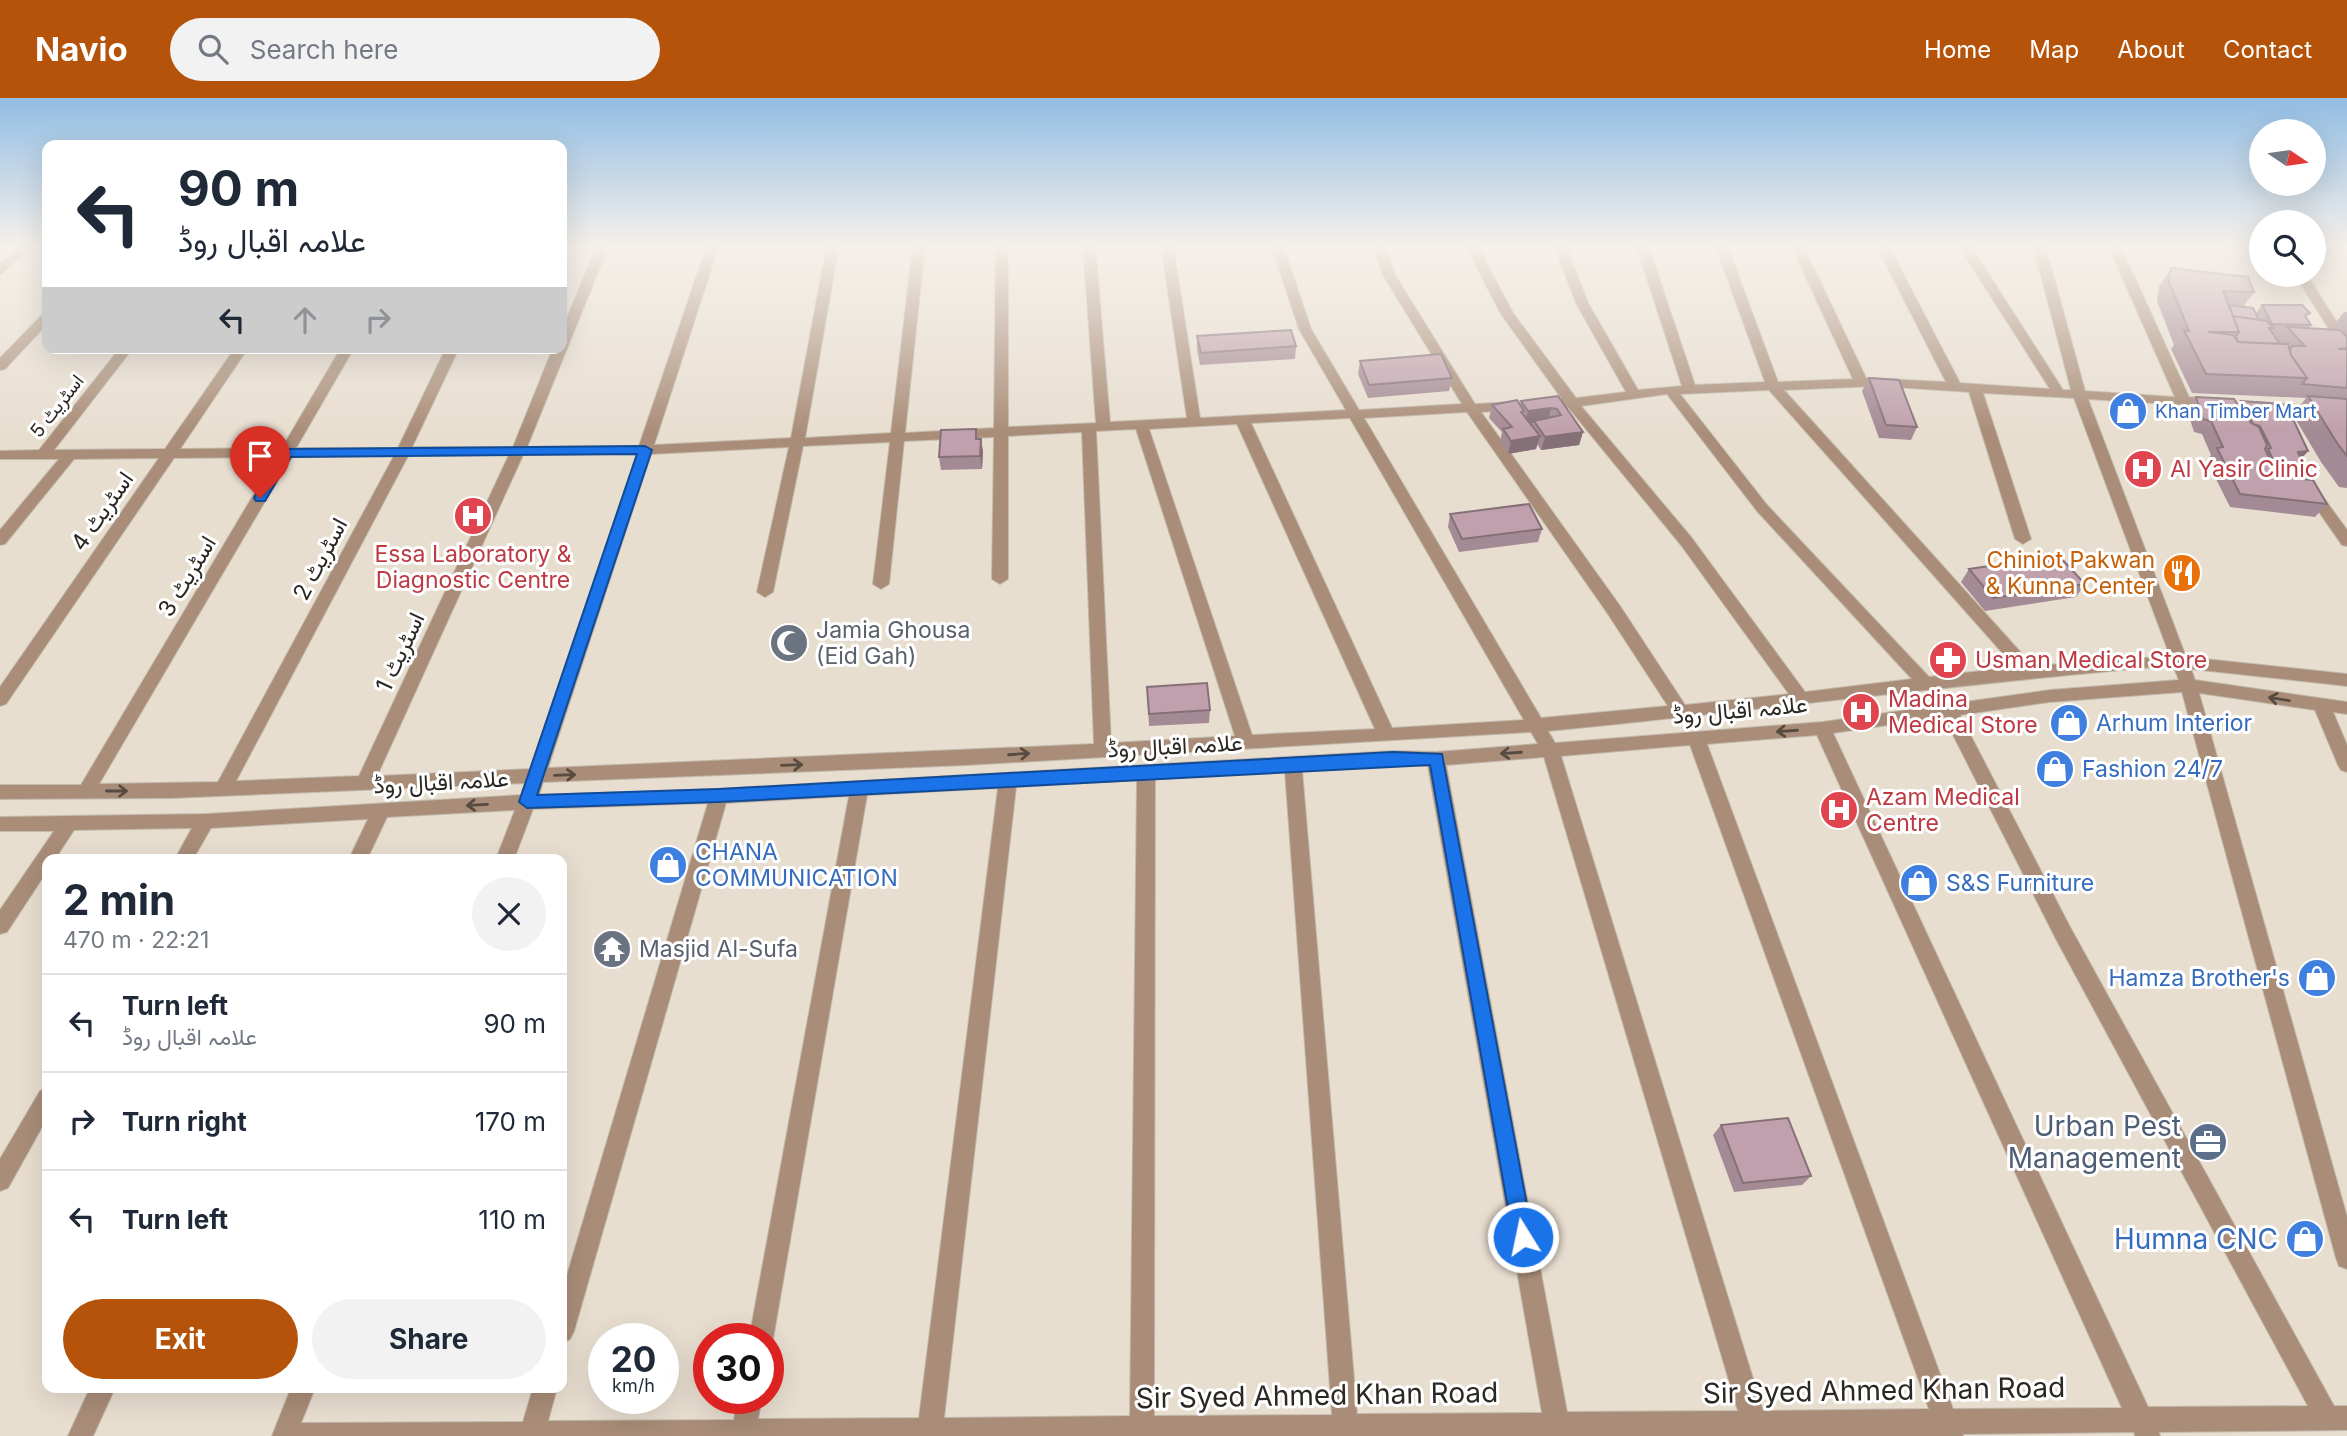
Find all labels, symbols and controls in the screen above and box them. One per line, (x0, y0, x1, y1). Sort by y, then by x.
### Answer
search box (170, 18, 660, 81)
text: Navio (35, 29, 128, 69)
icon: search (194, 30, 232, 68)
text: Search here (250, 34, 398, 65)
text: Home (1924, 35, 1991, 64)
text: Map (2029, 35, 2079, 64)
text: About (2117, 35, 2185, 64)
text: Contact (2223, 35, 2312, 64)
north arrow (2249, 119, 2326, 196)
map controls (2249, 119, 2326, 287)
text: 90 m (178, 159, 299, 218)
icon: left (63, 168, 154, 259)
button: search (2249, 210, 2326, 287)
text: علامہ اقبال روڈ (178, 221, 366, 260)
icon: left (213, 301, 251, 339)
icon: ahead (286, 301, 324, 339)
icon: right (359, 301, 397, 339)
street label: اسٹریٹ 5 (25, 370, 89, 442)
shop icon: Khan Timber Mart (2107, 390, 2149, 432)
place label: Khan Timber Mart (2155, 400, 2316, 423)
pin (230, 426, 290, 498)
icon: arrive (241, 437, 279, 475)
hospital icon: Al Yasir Clinic (2122, 448, 2164, 490)
place label: Al Yasir Clinic (2170, 455, 2318, 483)
street label: اسٹریٹ 4 (65, 466, 140, 556)
hospital icon: Essa Laboratory & Diagnostic Centre (452, 495, 494, 537)
street label: اسٹریٹ 2 (287, 513, 354, 605)
street label: اسٹریٹ 3 (152, 530, 223, 622)
place label: Essa Laboratory & Diagnostic Centre (374, 540, 572, 594)
place label: Chiniot Pakwan & Kunna Center (1986, 546, 2155, 600)
restaurant icon: Chiniot Pakwan & Kunna Center (2161, 552, 2203, 594)
street label: اسٹریٹ 1 (369, 608, 431, 697)
place label: Jamia Ghousa (Eid Gah) (816, 616, 970, 670)
mosque icon: Jamia Ghousa (Eid Gah) (768, 622, 810, 664)
pharmacy icon: Usman Medical Store (1927, 639, 1969, 681)
place label: Usman Medical Store (1975, 646, 2207, 674)
place label: Madina Medical Store (1888, 685, 2038, 739)
street label: علامہ اقبال روڈ (1671, 690, 1809, 731)
hospital icon: Madina Medical Store (1840, 691, 1882, 733)
one-way arrow (2269, 692, 2291, 705)
shop icon: Arhum Interior (2048, 702, 2090, 744)
place label: Arhum Interior (2096, 709, 2253, 737)
one-way arrow (1776, 725, 1799, 738)
street label: علامہ اقبال روڈ (1107, 728, 1243, 765)
one-way arrow (1500, 747, 1523, 760)
one-way arrow (1008, 748, 1031, 761)
shop icon: Fashion 24/7 (2034, 748, 2076, 790)
place label: Fashion 24/7 (2082, 755, 2223, 783)
one-way arrow (780, 759, 803, 772)
street label: علامہ اقبال روڈ (373, 764, 509, 801)
one-way arrow (553, 768, 576, 781)
place label: Azam Medical Centre (1866, 783, 2020, 837)
one-way arrow (105, 784, 128, 798)
hospital icon: Azam Medical Centre (1818, 789, 1860, 831)
one-way arrow (465, 798, 488, 811)
place label: CHANA COMMUNICATION (695, 838, 898, 892)
shop icon: CHANA COMMUNICATION (647, 844, 689, 886)
shop icon: S&S Furniture (1898, 862, 1940, 904)
place label: S&S Furniture (1946, 869, 2094, 897)
text: 2 min (63, 874, 175, 925)
button: close (472, 877, 546, 951)
text: 470 m · 22:21 (63, 926, 209, 954)
temple icon: Masjid Al-Sufa (591, 928, 633, 970)
place label: Masjid Al-Sufa (639, 935, 798, 963)
shop icon: Hamza Brother's (2296, 957, 2338, 999)
place label: Hamza Brother's (2108, 964, 2290, 992)
text: Turn left (122, 990, 228, 1021)
icon: left (63, 1004, 101, 1042)
text: 90 m (483, 1008, 546, 1039)
text: علامہ اقبال روڈ (122, 1023, 257, 1051)
icon: right (63, 1102, 101, 1140)
text: Turn right (122, 1106, 247, 1137)
text: 170 m (475, 1106, 546, 1137)
place label: Urban Pest Management (2008, 1109, 2181, 1175)
office icon: Urban Pest Management (2187, 1121, 2229, 1163)
icon: left (63, 1200, 101, 1238)
position arrow (1486, 1200, 1560, 1274)
text: Turn left (122, 1204, 228, 1235)
text: 110 m (478, 1204, 546, 1235)
shop icon: Humna CNC (2284, 1218, 2326, 1260)
place label: Humna CNC (2114, 1222, 2278, 1256)
button: Exit (63, 1299, 298, 1379)
button: Share (312, 1299, 546, 1379)
speed limit sign: 30 (693, 1323, 784, 1414)
text: 20 (611, 1338, 656, 1380)
street label: Sir Syed Ahmed Khan Road (1702, 1370, 2066, 1410)
text: km/h (612, 1375, 655, 1396)
street label: Sir Syed Ahmed Khan Road (1135, 1375, 1499, 1415)

